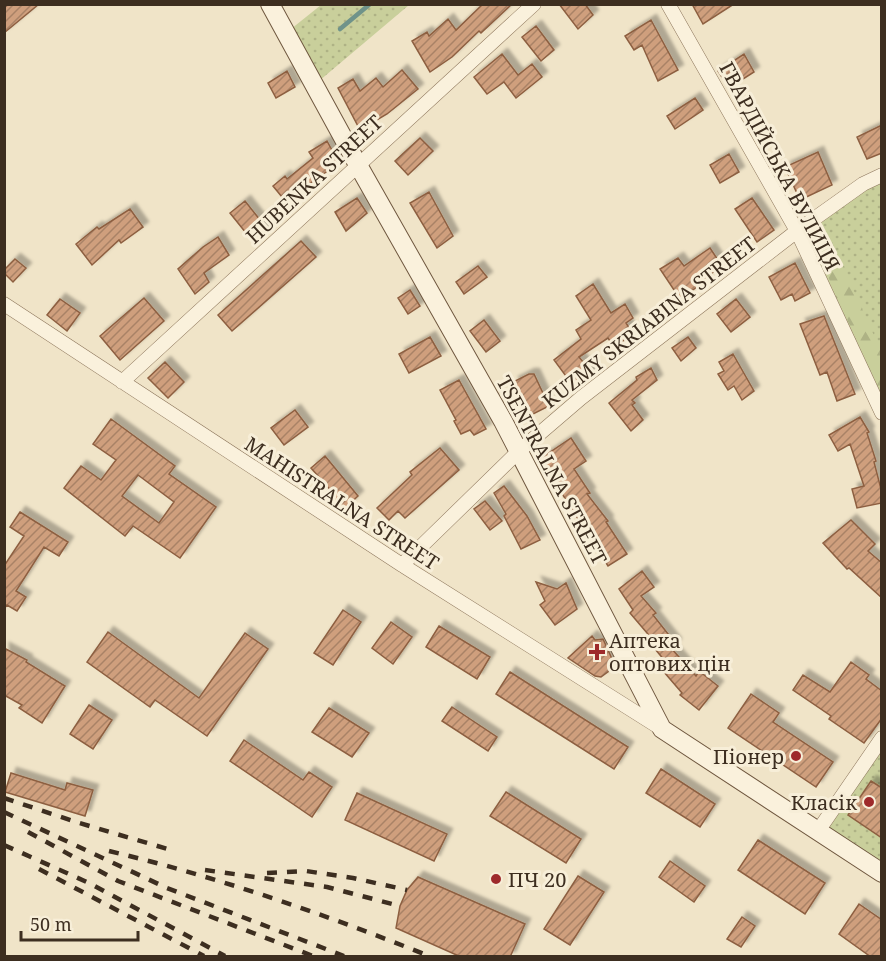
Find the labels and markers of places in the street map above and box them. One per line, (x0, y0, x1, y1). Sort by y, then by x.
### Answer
place label: Аптека оптових цін (609, 627, 731, 677)
marker: Аптека оптових цін (590, 645, 604, 659)
place label: Піонер (713, 743, 784, 770)
marker: Піонер (789, 749, 803, 763)
place label: Класік (791, 789, 857, 816)
marker: Класік (862, 795, 876, 809)
place label: ПЧ 20 (508, 866, 566, 893)
marker: ПЧ 20 (489, 872, 503, 886)

